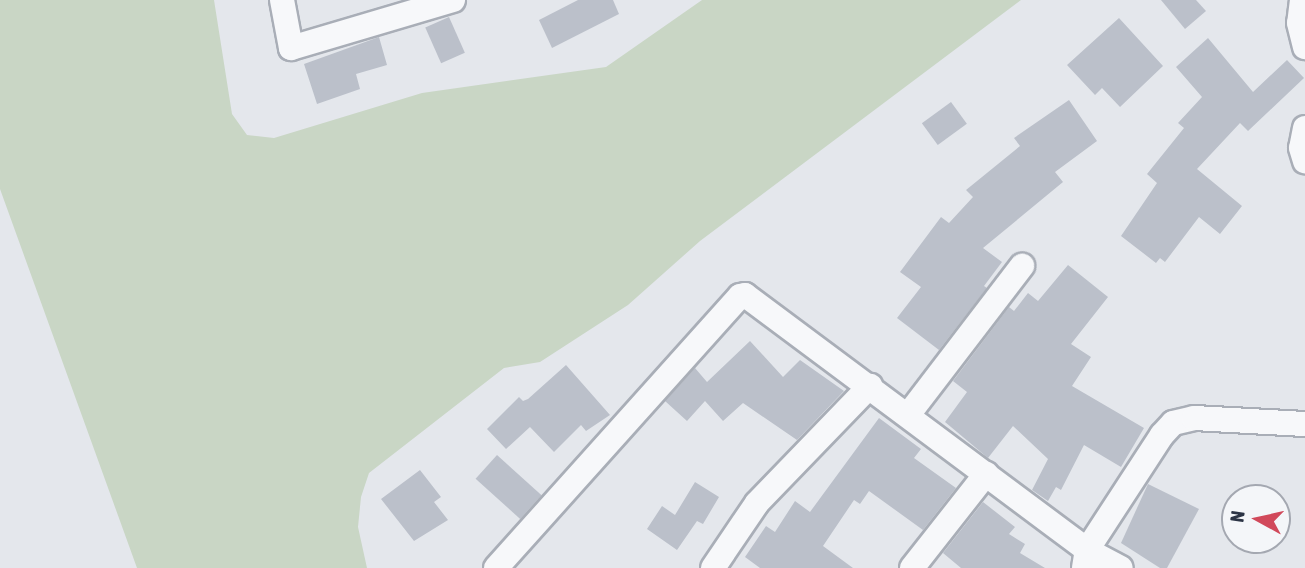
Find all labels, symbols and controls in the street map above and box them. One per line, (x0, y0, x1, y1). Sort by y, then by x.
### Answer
north arrow (1221, 484, 1291, 554)
text: N (1226, 509, 1249, 523)

